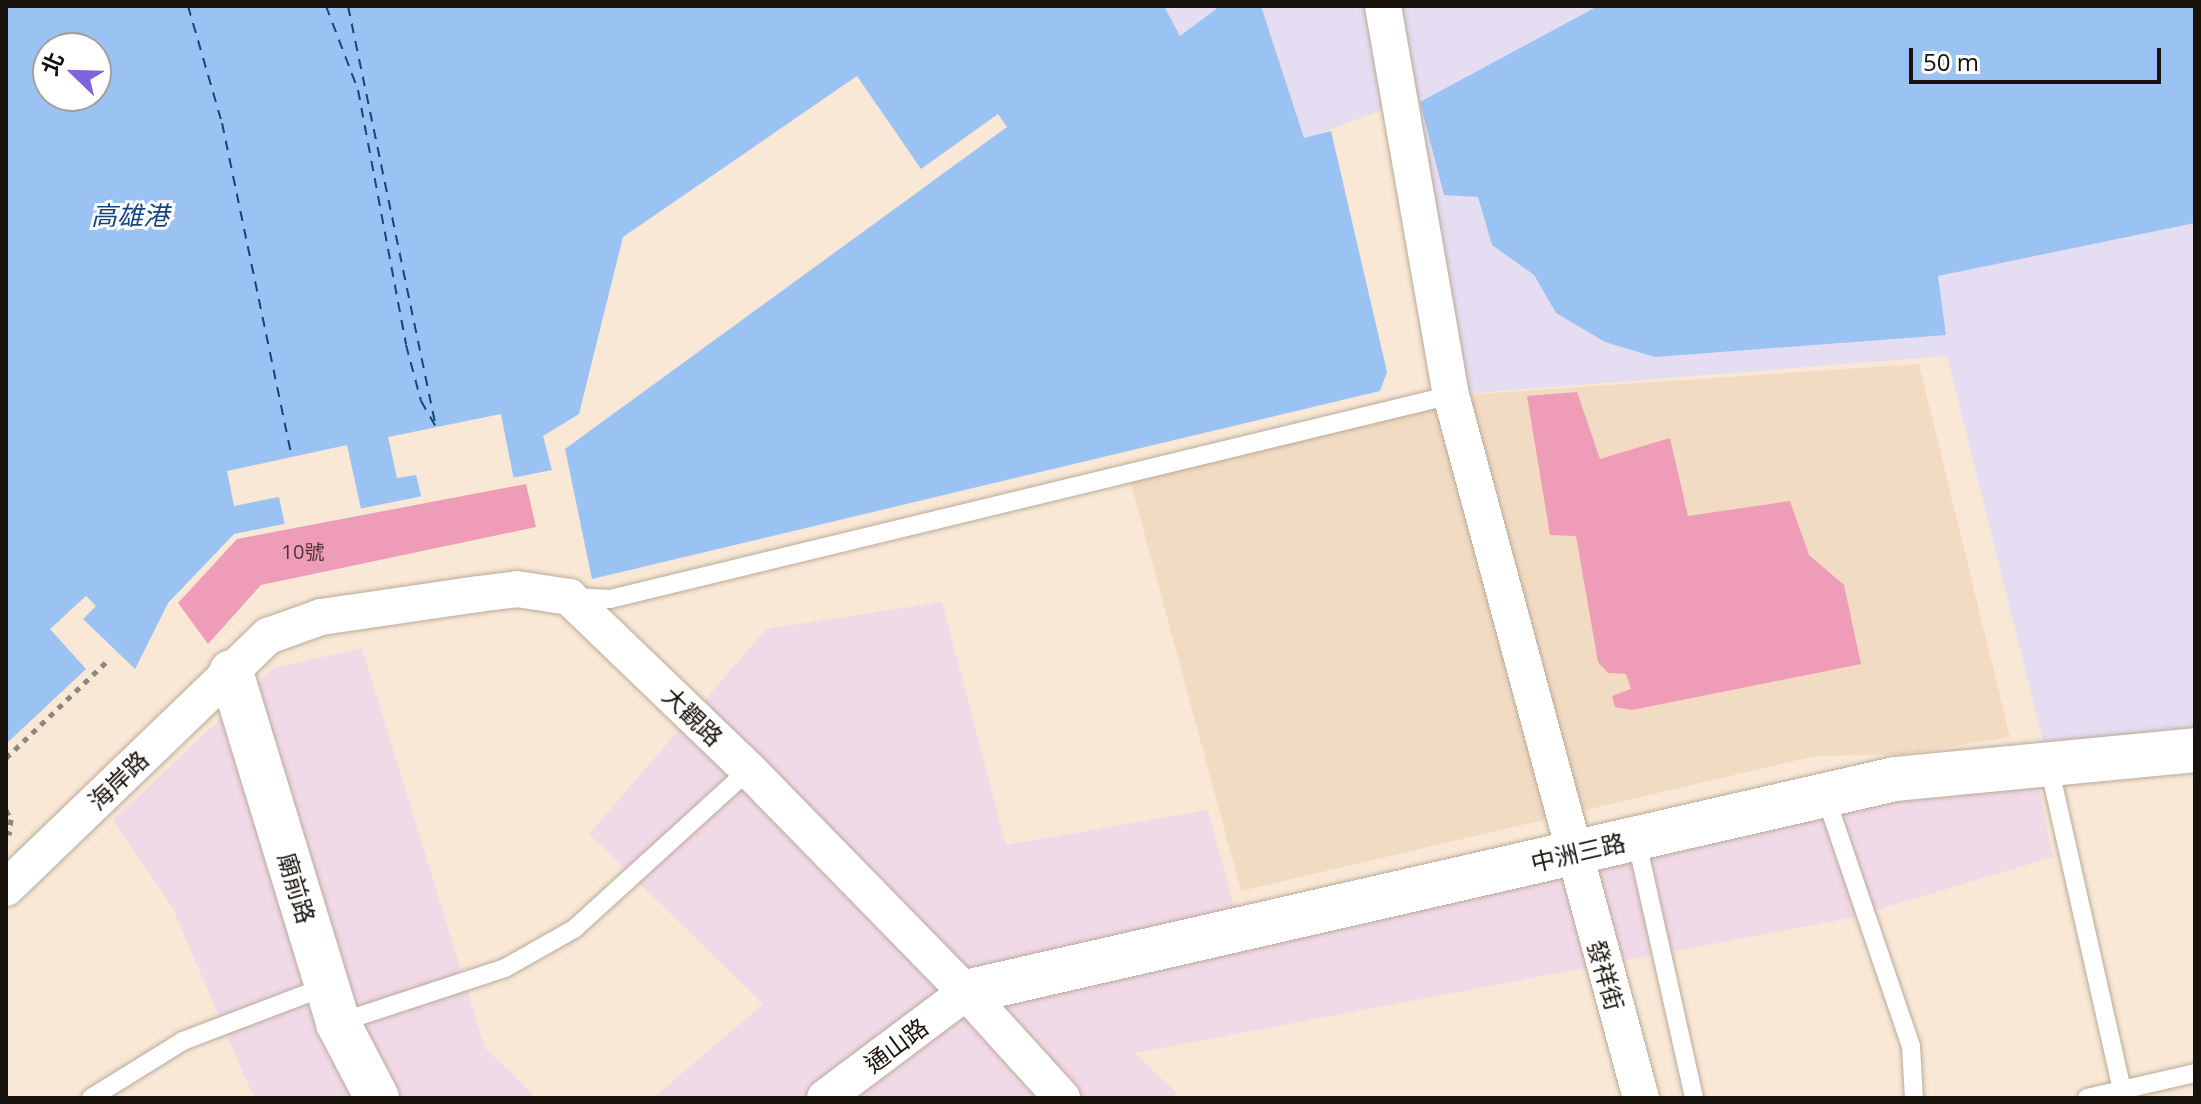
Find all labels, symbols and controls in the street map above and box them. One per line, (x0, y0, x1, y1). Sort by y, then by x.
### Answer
north arrow (32, 32, 112, 112)
scale bar (1913, 32, 2165, 82)
text: 50 m (1923, 45, 1979, 78)
text: 北 (34, 47, 70, 79)
water label: 高雄港 (91, 200, 169, 232)
house number: 10號 (282, 539, 324, 563)
street label: 大觀路 (657, 681, 729, 751)
street label: 海岸路 (82, 745, 154, 815)
street label: 中洲三路 (1528, 827, 1628, 877)
street label: 廟前路 (273, 849, 321, 927)
street label: 發祥街 (1582, 936, 1630, 1014)
street label: 通山路 (859, 1012, 933, 1078)

